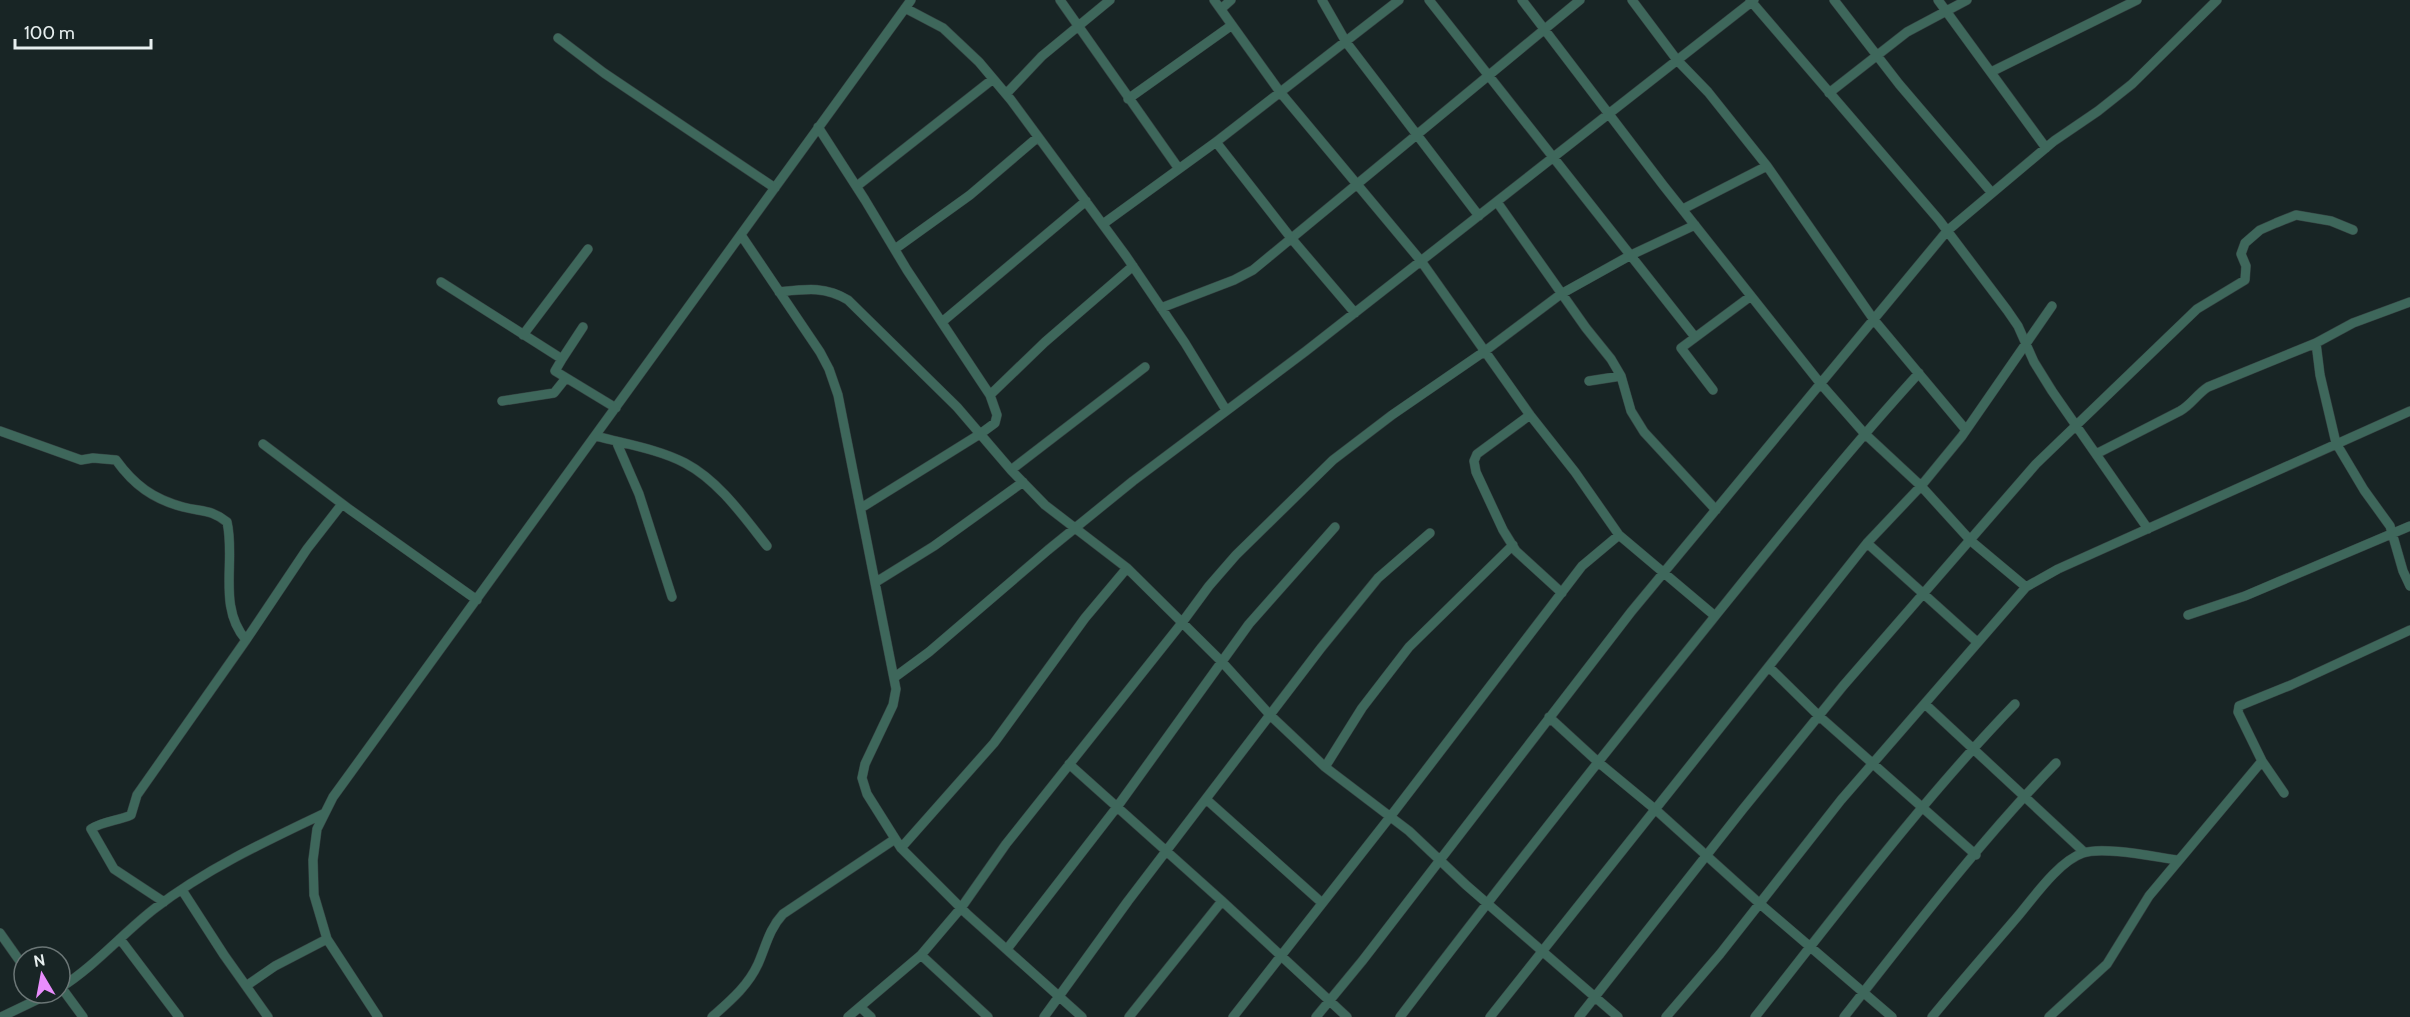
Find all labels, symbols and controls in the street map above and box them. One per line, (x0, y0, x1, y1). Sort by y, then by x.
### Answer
scale bar (15, 12, 152, 50)
text: 100 m (24, 22, 75, 44)
north arrow (12, 945, 72, 1005)
text: N (32, 950, 47, 971)

